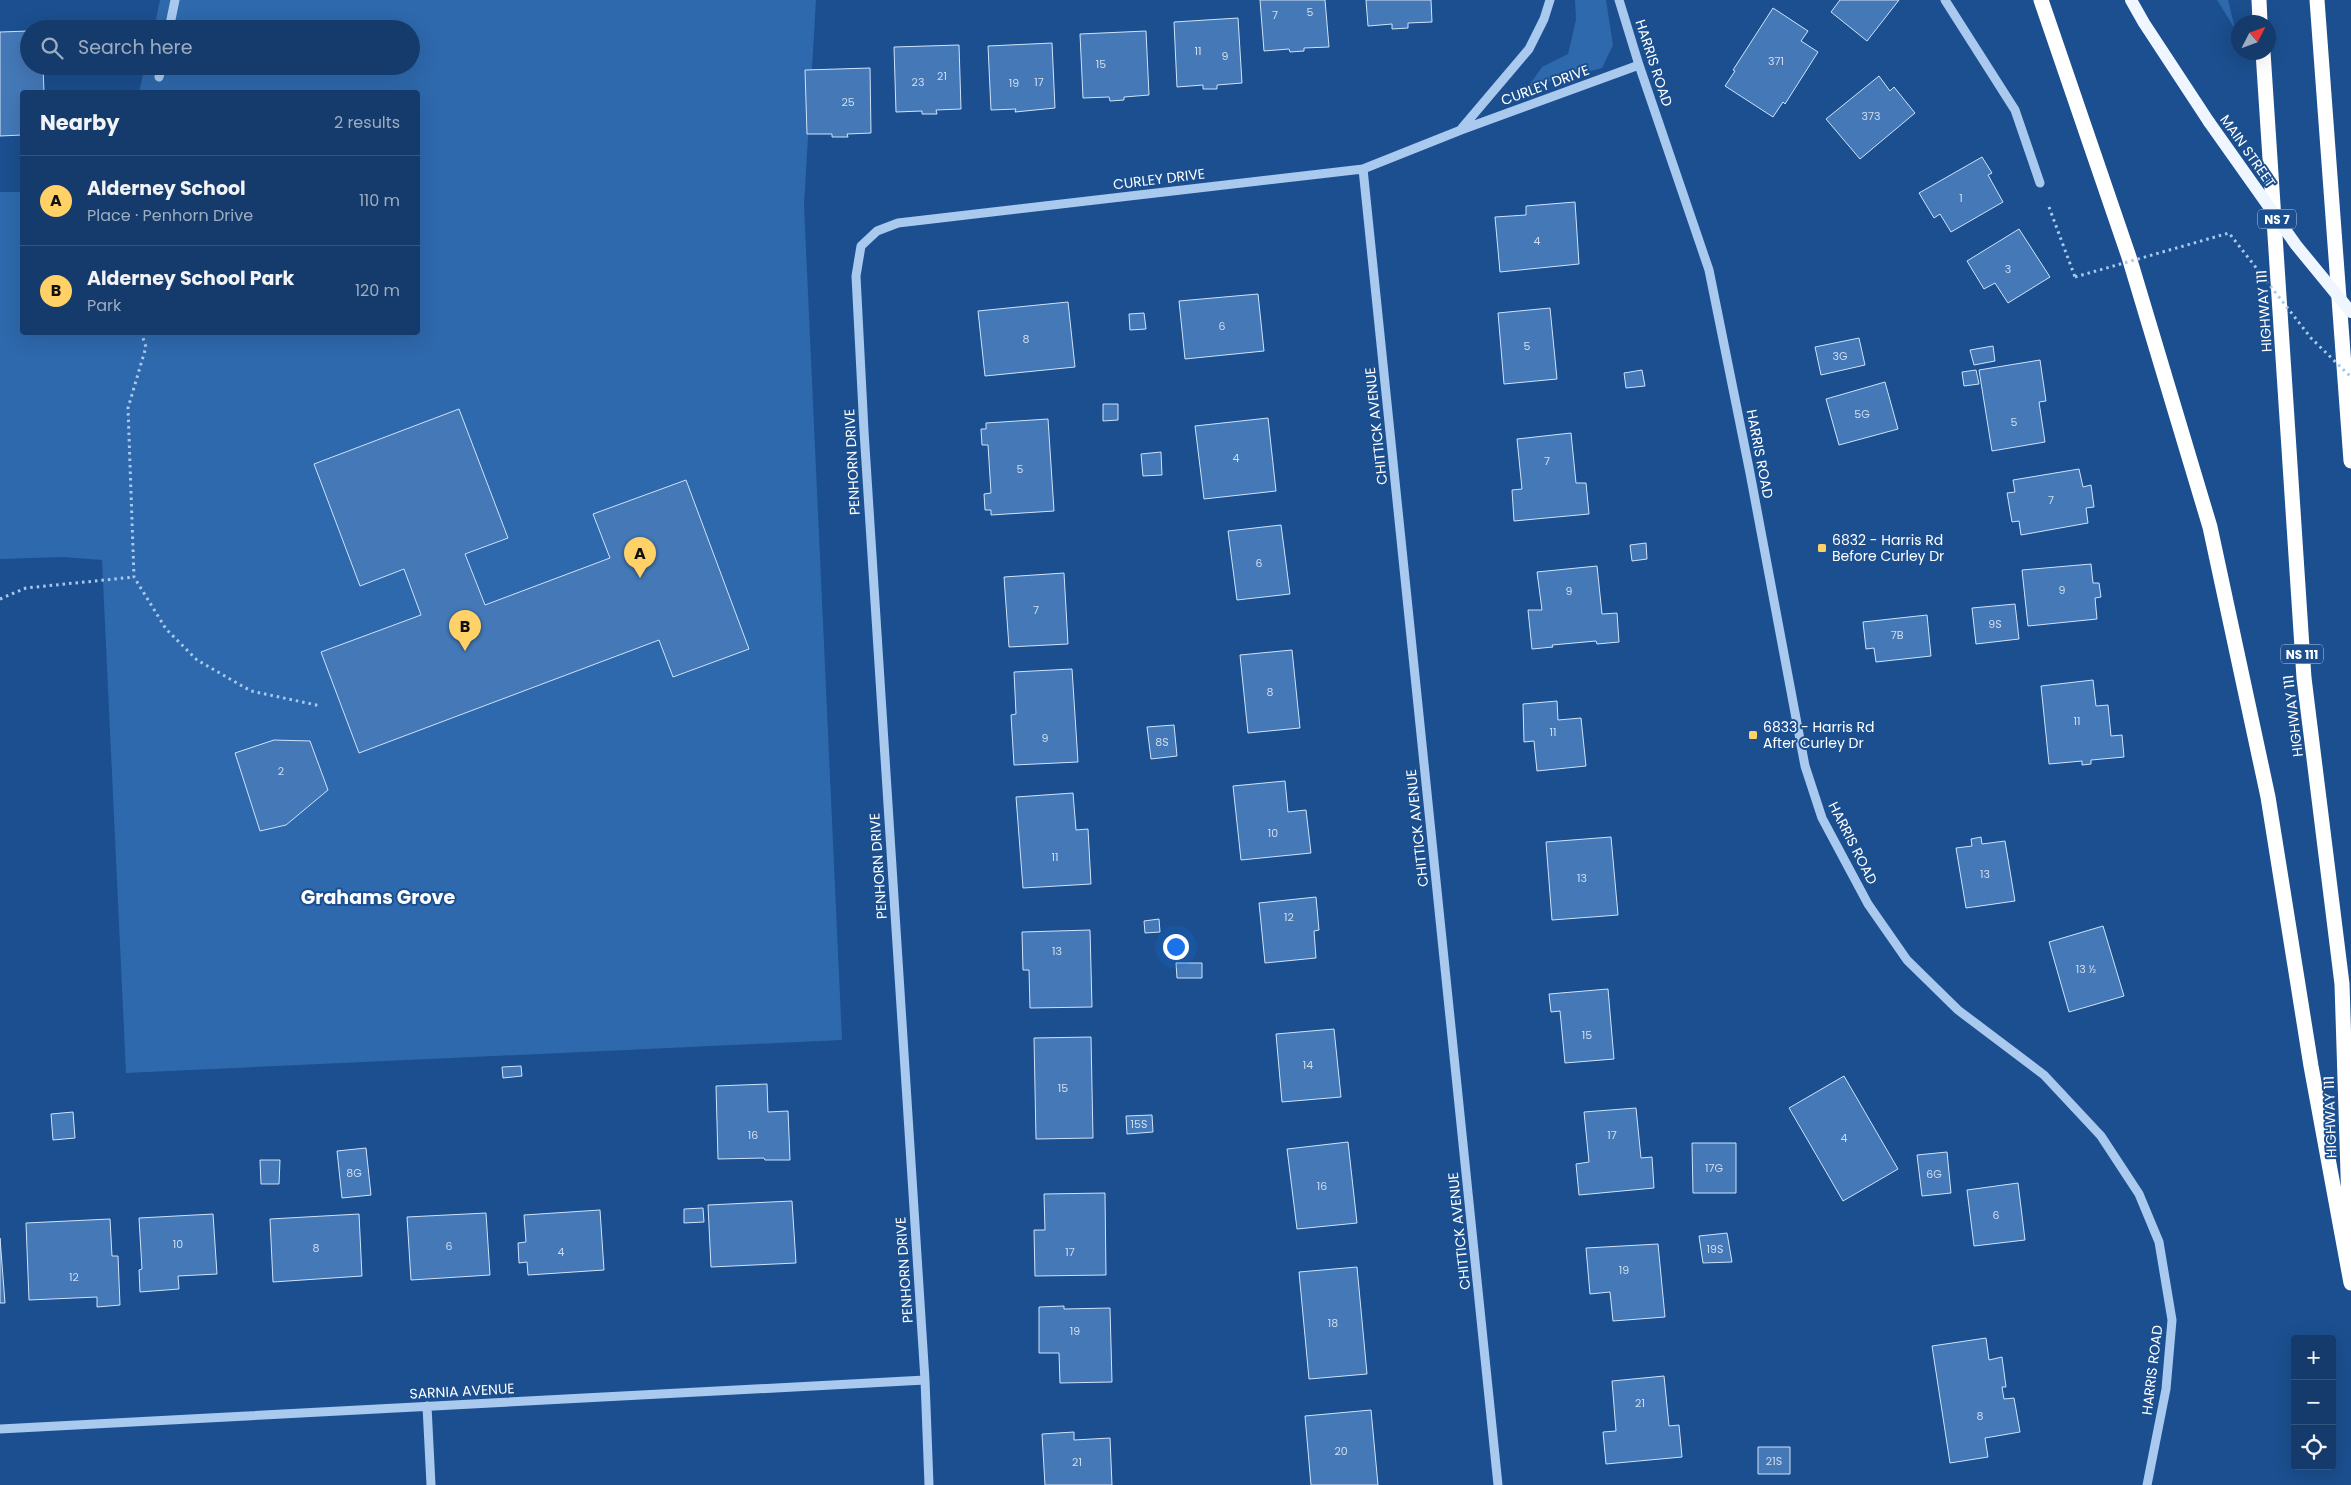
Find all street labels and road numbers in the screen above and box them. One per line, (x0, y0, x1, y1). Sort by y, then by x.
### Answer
street label: HARRIS ROAD (1631, 17, 1678, 109)
street label: CURLEY DRIVE (1498, 60, 1592, 110)
street label: MAIN STREET (2215, 111, 2281, 192)
street label: CURLEY DRIVE (1112, 163, 1206, 195)
road number: NS 7 (2258, 210, 2296, 228)
street label: HIGHWAY 111 (2251, 269, 2277, 353)
street label: CHITTICK AVENUE (1360, 366, 1392, 486)
street label: PENHORN DRIVE (839, 408, 865, 516)
street label: HARRIS ROAD (1742, 408, 1778, 500)
road number: NS 111 (2281, 644, 2323, 664)
street label: HIGHWAY 111 (2278, 674, 2308, 758)
street label: CHITTICK AVENUE (1401, 768, 1433, 888)
street label: HARRIS ROAD (1824, 798, 1882, 888)
street label: PENHORN DRIVE (864, 812, 892, 920)
street label: HIGHWAY 111 (2319, 1076, 2341, 1158)
street label: CHITTICK AVENUE (1443, 1171, 1475, 1291)
street label: PENHORN DRIVE (890, 1216, 918, 1324)
street label: HARRIS ROAD (2137, 1324, 2167, 1416)
street label: SARNIA AVENUE (409, 1378, 515, 1404)

